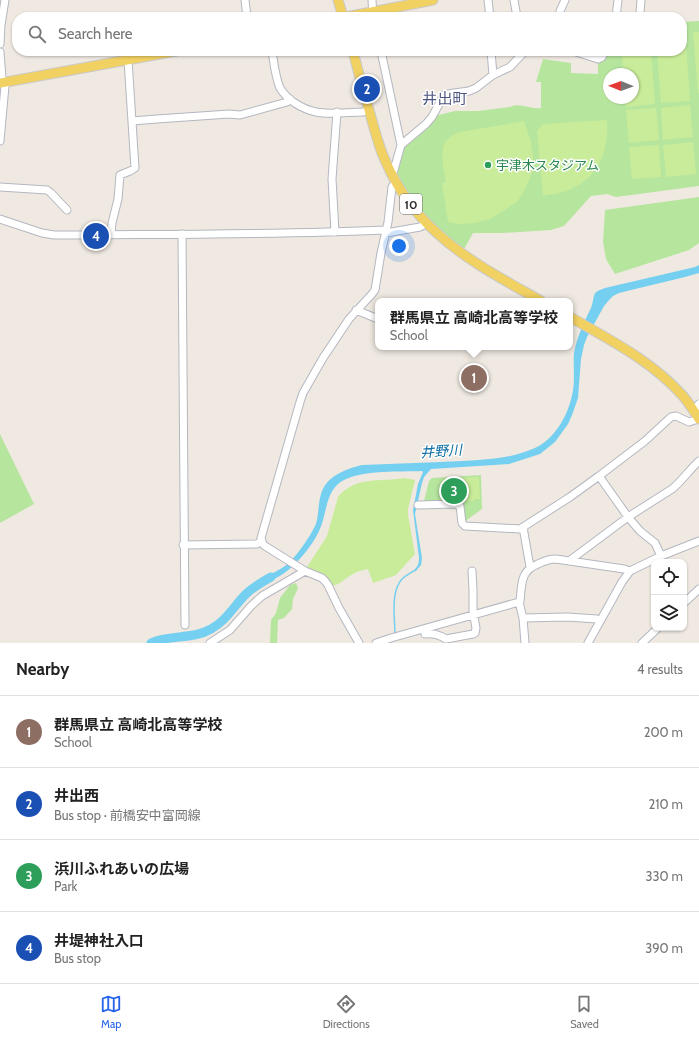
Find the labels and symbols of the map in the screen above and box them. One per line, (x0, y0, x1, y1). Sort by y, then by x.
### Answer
north arrow (603, 68, 639, 104)
pin: 2 (354, 74, 380, 104)
district label: 井出町 (422, 90, 468, 108)
place label: 宇津木スタジアム (496, 157, 599, 173)
marker: 宇津木スタジアム (483, 160, 493, 170)
road number: 10 (400, 194, 422, 214)
pin: 4 (83, 221, 109, 251)
your location (389, 236, 409, 256)
pin: 1 (461, 363, 487, 393)
water label: 井野川 (419, 440, 465, 461)
pin: 3 (441, 476, 467, 506)

